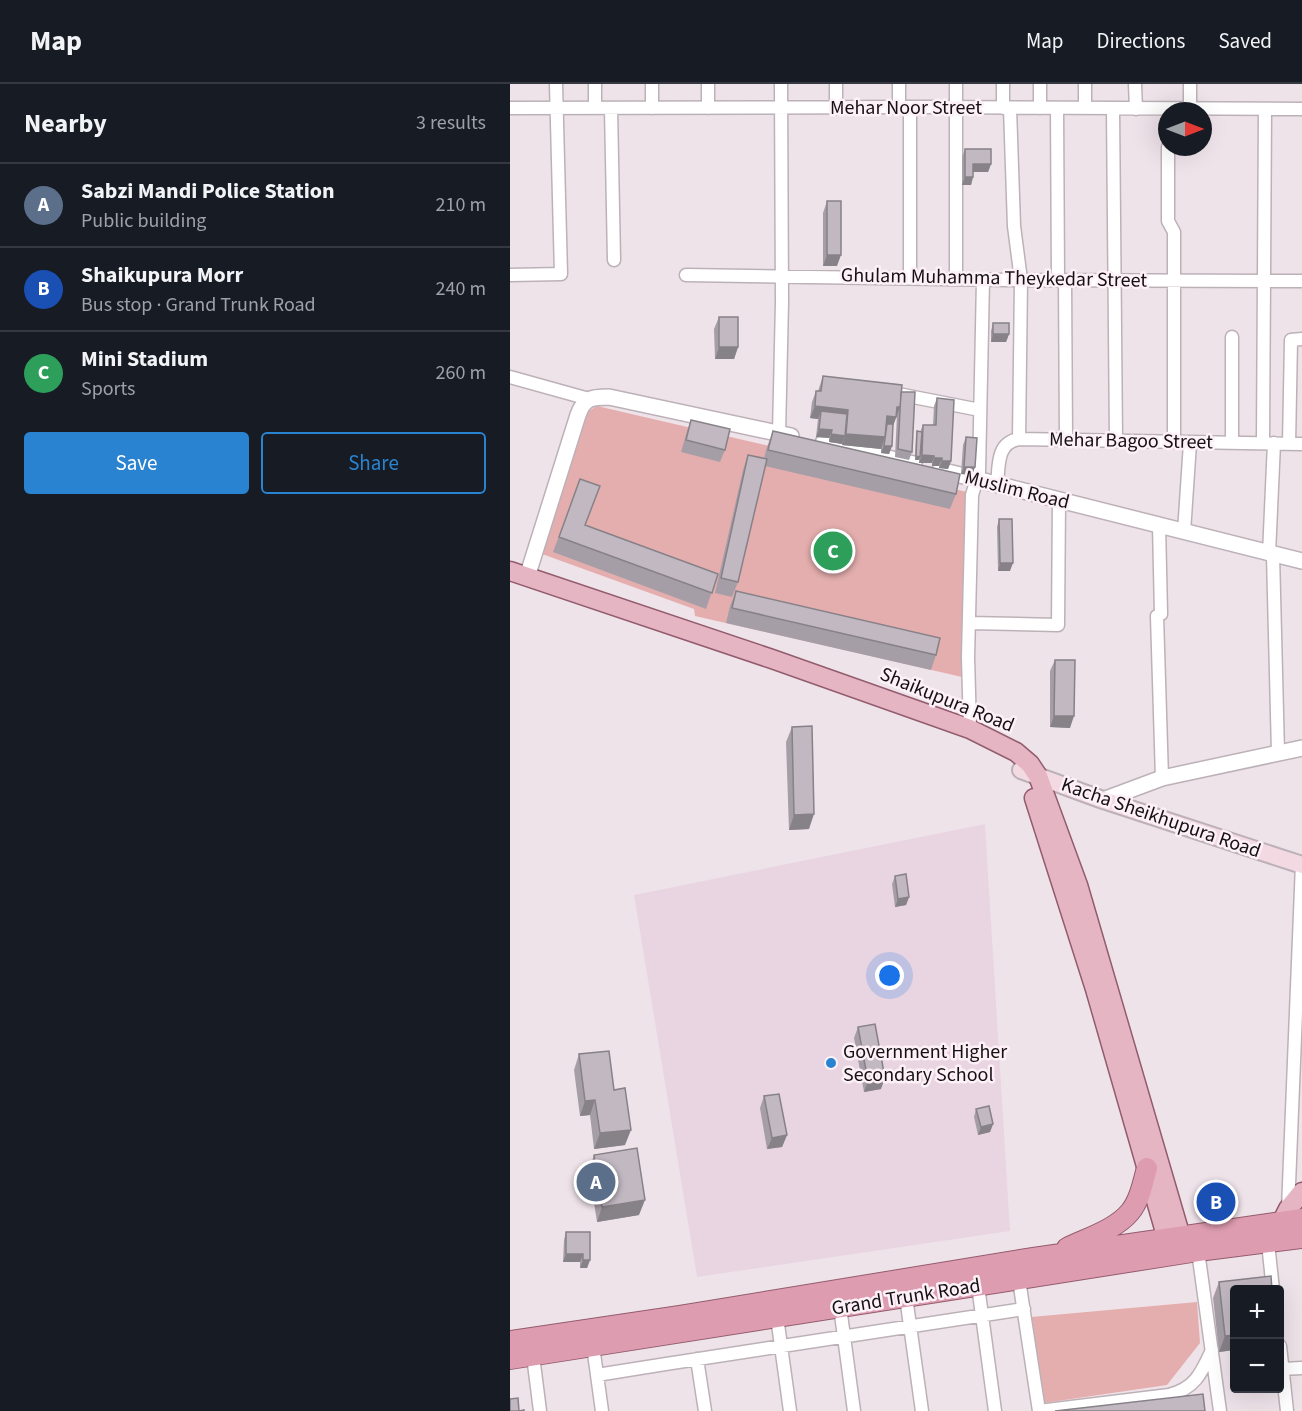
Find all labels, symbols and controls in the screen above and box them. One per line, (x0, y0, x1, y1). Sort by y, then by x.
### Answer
text: Map (30, 21, 82, 61)
text: Map (1026, 26, 1064, 56)
text: Directions (1097, 26, 1185, 56)
text: Saved (1218, 26, 1272, 56)
street label: Mehar Noor Street (830, 94, 982, 122)
north arrow (1158, 102, 1212, 156)
text: Nearby (24, 105, 107, 142)
text: 3 results (416, 109, 486, 137)
text: Sabzi Mandi Police Station (81, 175, 335, 207)
text: A (38, 191, 49, 219)
text: 210 m (436, 191, 486, 219)
text: Public building (81, 207, 206, 235)
text: Shaikupura Morr (81, 259, 243, 291)
street label: Ghulam Muhamma Theykedar Street (841, 261, 1148, 295)
text: B (37, 275, 50, 303)
text: 240 m (436, 275, 486, 303)
text: Bus stop · Grand Trunk Road (81, 291, 316, 319)
text: Mini Stadium (81, 343, 208, 375)
text: C (38, 359, 49, 387)
text: 260 m (436, 359, 486, 387)
text: Sports (81, 375, 136, 403)
street label: Mehar Bagoo Street (1049, 426, 1213, 456)
button: Save (24, 432, 249, 494)
button: Share (261, 432, 486, 494)
street label: Muslim Road (962, 463, 1072, 517)
pin: C (814, 528, 852, 574)
street label: Shaikupura Road (876, 660, 1018, 740)
street label: Kacha Sheikhupura Road (1058, 771, 1264, 865)
your location (875, 961, 904, 990)
place label: Government Higher Secondary School (843, 1038, 1007, 1089)
marker: Government Higher Secondary School (824, 1056, 838, 1070)
pin: A (576, 1160, 616, 1204)
pin: B (1196, 1180, 1236, 1224)
street label: Grand Trunk Road (830, 1271, 982, 1323)
map controls (1230, 1285, 1284, 1393)
button: + (1230, 1285, 1284, 1339)
button: − (1230, 1339, 1284, 1393)

